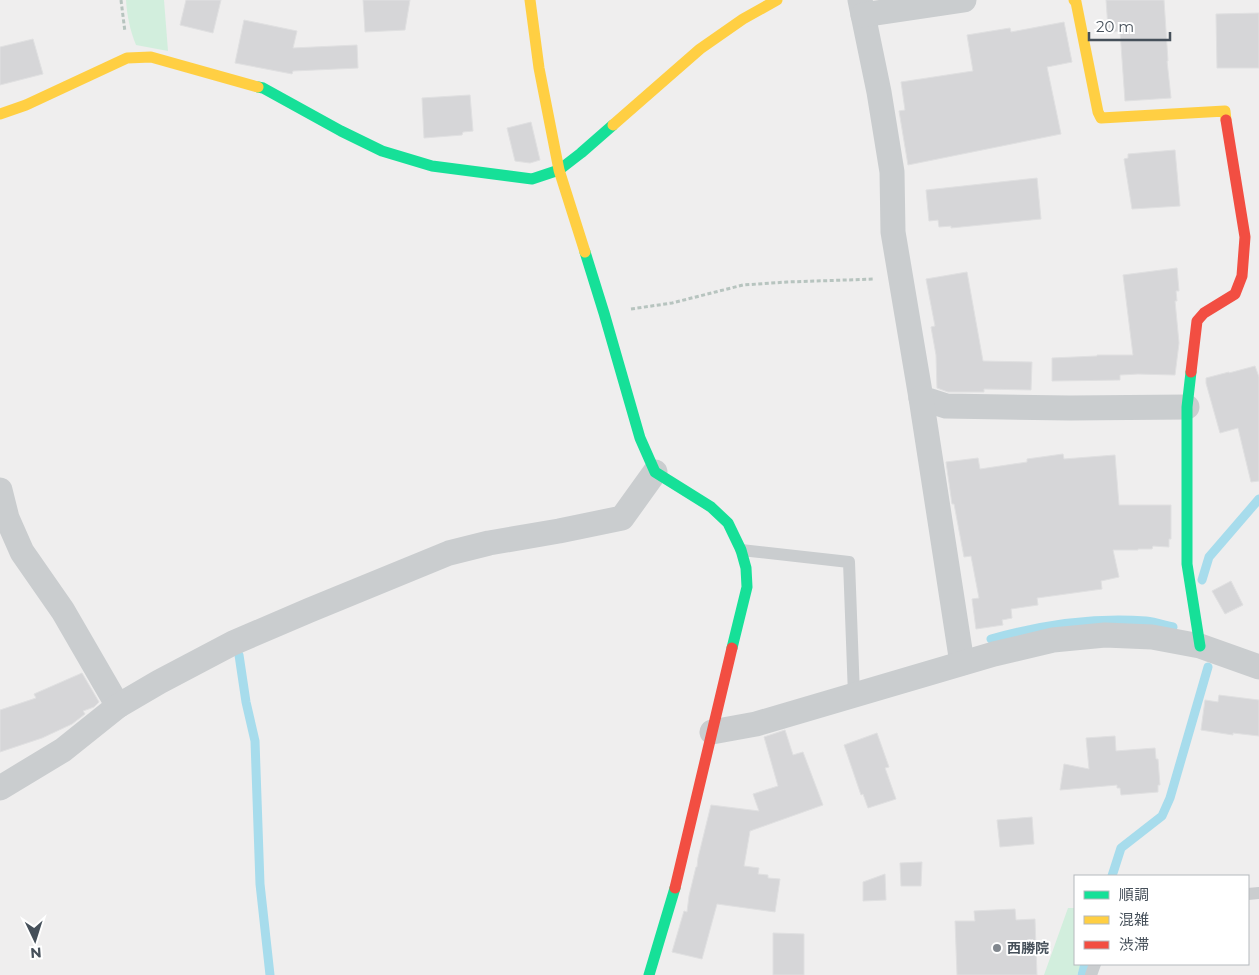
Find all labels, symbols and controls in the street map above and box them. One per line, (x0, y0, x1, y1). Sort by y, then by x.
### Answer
scale bar (1089, 10, 1170, 42)
text: 20 m (1096, 17, 1134, 36)
legend (1074, 875, 1249, 965)
text: 順調 (1119, 885, 1149, 904)
text: 混雑 (1119, 910, 1149, 929)
north arrow (10, 915, 60, 965)
text: 渋滞 (1119, 935, 1149, 954)
place label: 西勝院 (1007, 939, 1049, 957)
marker: 西勝院 (991, 942, 1003, 954)
text: N (30, 944, 42, 962)

